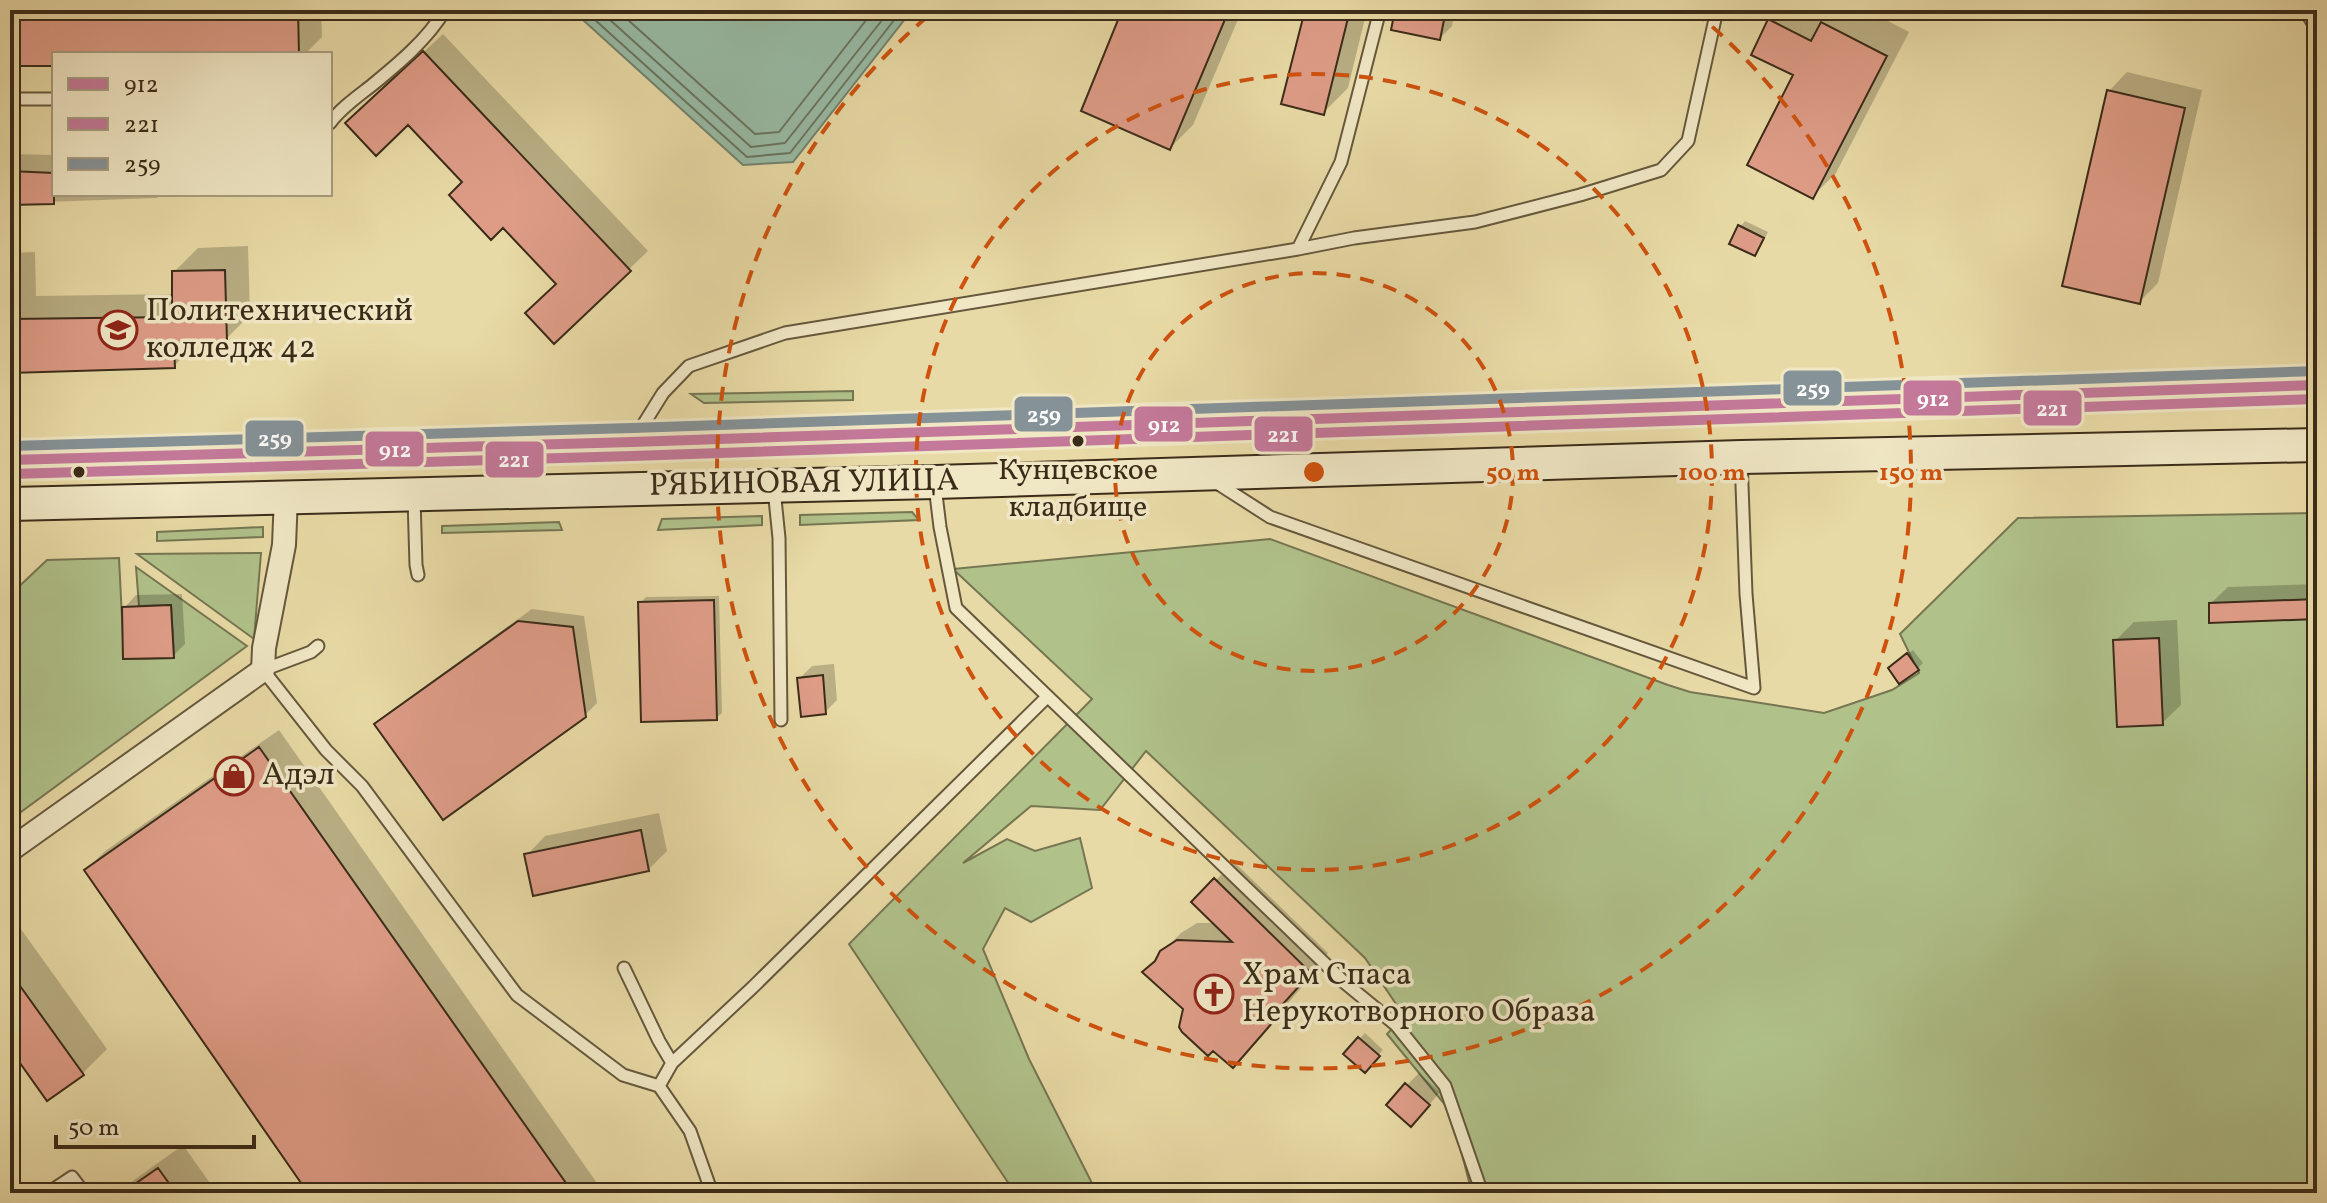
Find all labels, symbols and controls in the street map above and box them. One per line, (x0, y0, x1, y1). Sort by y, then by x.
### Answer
legend (52, 52, 332, 196)
text: 912 (124, 69, 159, 103)
text: 221 (124, 109, 159, 143)
text: 259 (124, 149, 160, 183)
place label: Политехнический колледж 42 (146, 290, 413, 371)
school or university icon: Политехнический колледж 42 (97, 309, 139, 351)
line badge: 259 (1782, 369, 1843, 407)
text: 259 (1796, 375, 1830, 406)
line badge: 912 (1902, 379, 1963, 417)
text: 912 (1917, 385, 1949, 416)
line badge: 221 (2022, 389, 2083, 427)
line badge: 259 (1013, 395, 1074, 433)
text: 221 (2036, 395, 2068, 426)
text: 259 (1027, 401, 1061, 432)
line badge: 912 (1133, 405, 1194, 443)
text: 912 (1148, 411, 1180, 442)
line badge: 221 (1253, 415, 1314, 453)
line badge: 259 (244, 419, 305, 458)
text: 221 (1267, 421, 1299, 452)
text: 259 (258, 425, 292, 456)
line badge: 912 (364, 430, 425, 468)
marker: Кунцевское кладбище (1070, 433, 1086, 449)
text: 912 (379, 436, 411, 467)
line badge: 221 (484, 440, 545, 479)
text: 221 (498, 446, 530, 477)
place label: Кунцевское кладбище (998, 450, 1158, 529)
text: 50 m (1486, 457, 1540, 491)
text: 100 m (1678, 457, 1746, 491)
text: 150 m (1879, 457, 1943, 491)
centre of rings (1300, 458, 1328, 486)
street label: РЯБИНОВАЯ УЛИЦА (649, 459, 959, 509)
unlabelled marker (71, 464, 87, 480)
place label: Адэл (262, 754, 335, 798)
shop icon: Адэл (213, 755, 255, 797)
place label: Храм Спаса Нерукотворного Образа (1242, 954, 1596, 1035)
church icon: Храм Спаса Нерукотворного Образа (1193, 973, 1235, 1015)
scale bar (56, 1099, 254, 1149)
text: 50 m (68, 1112, 120, 1146)

